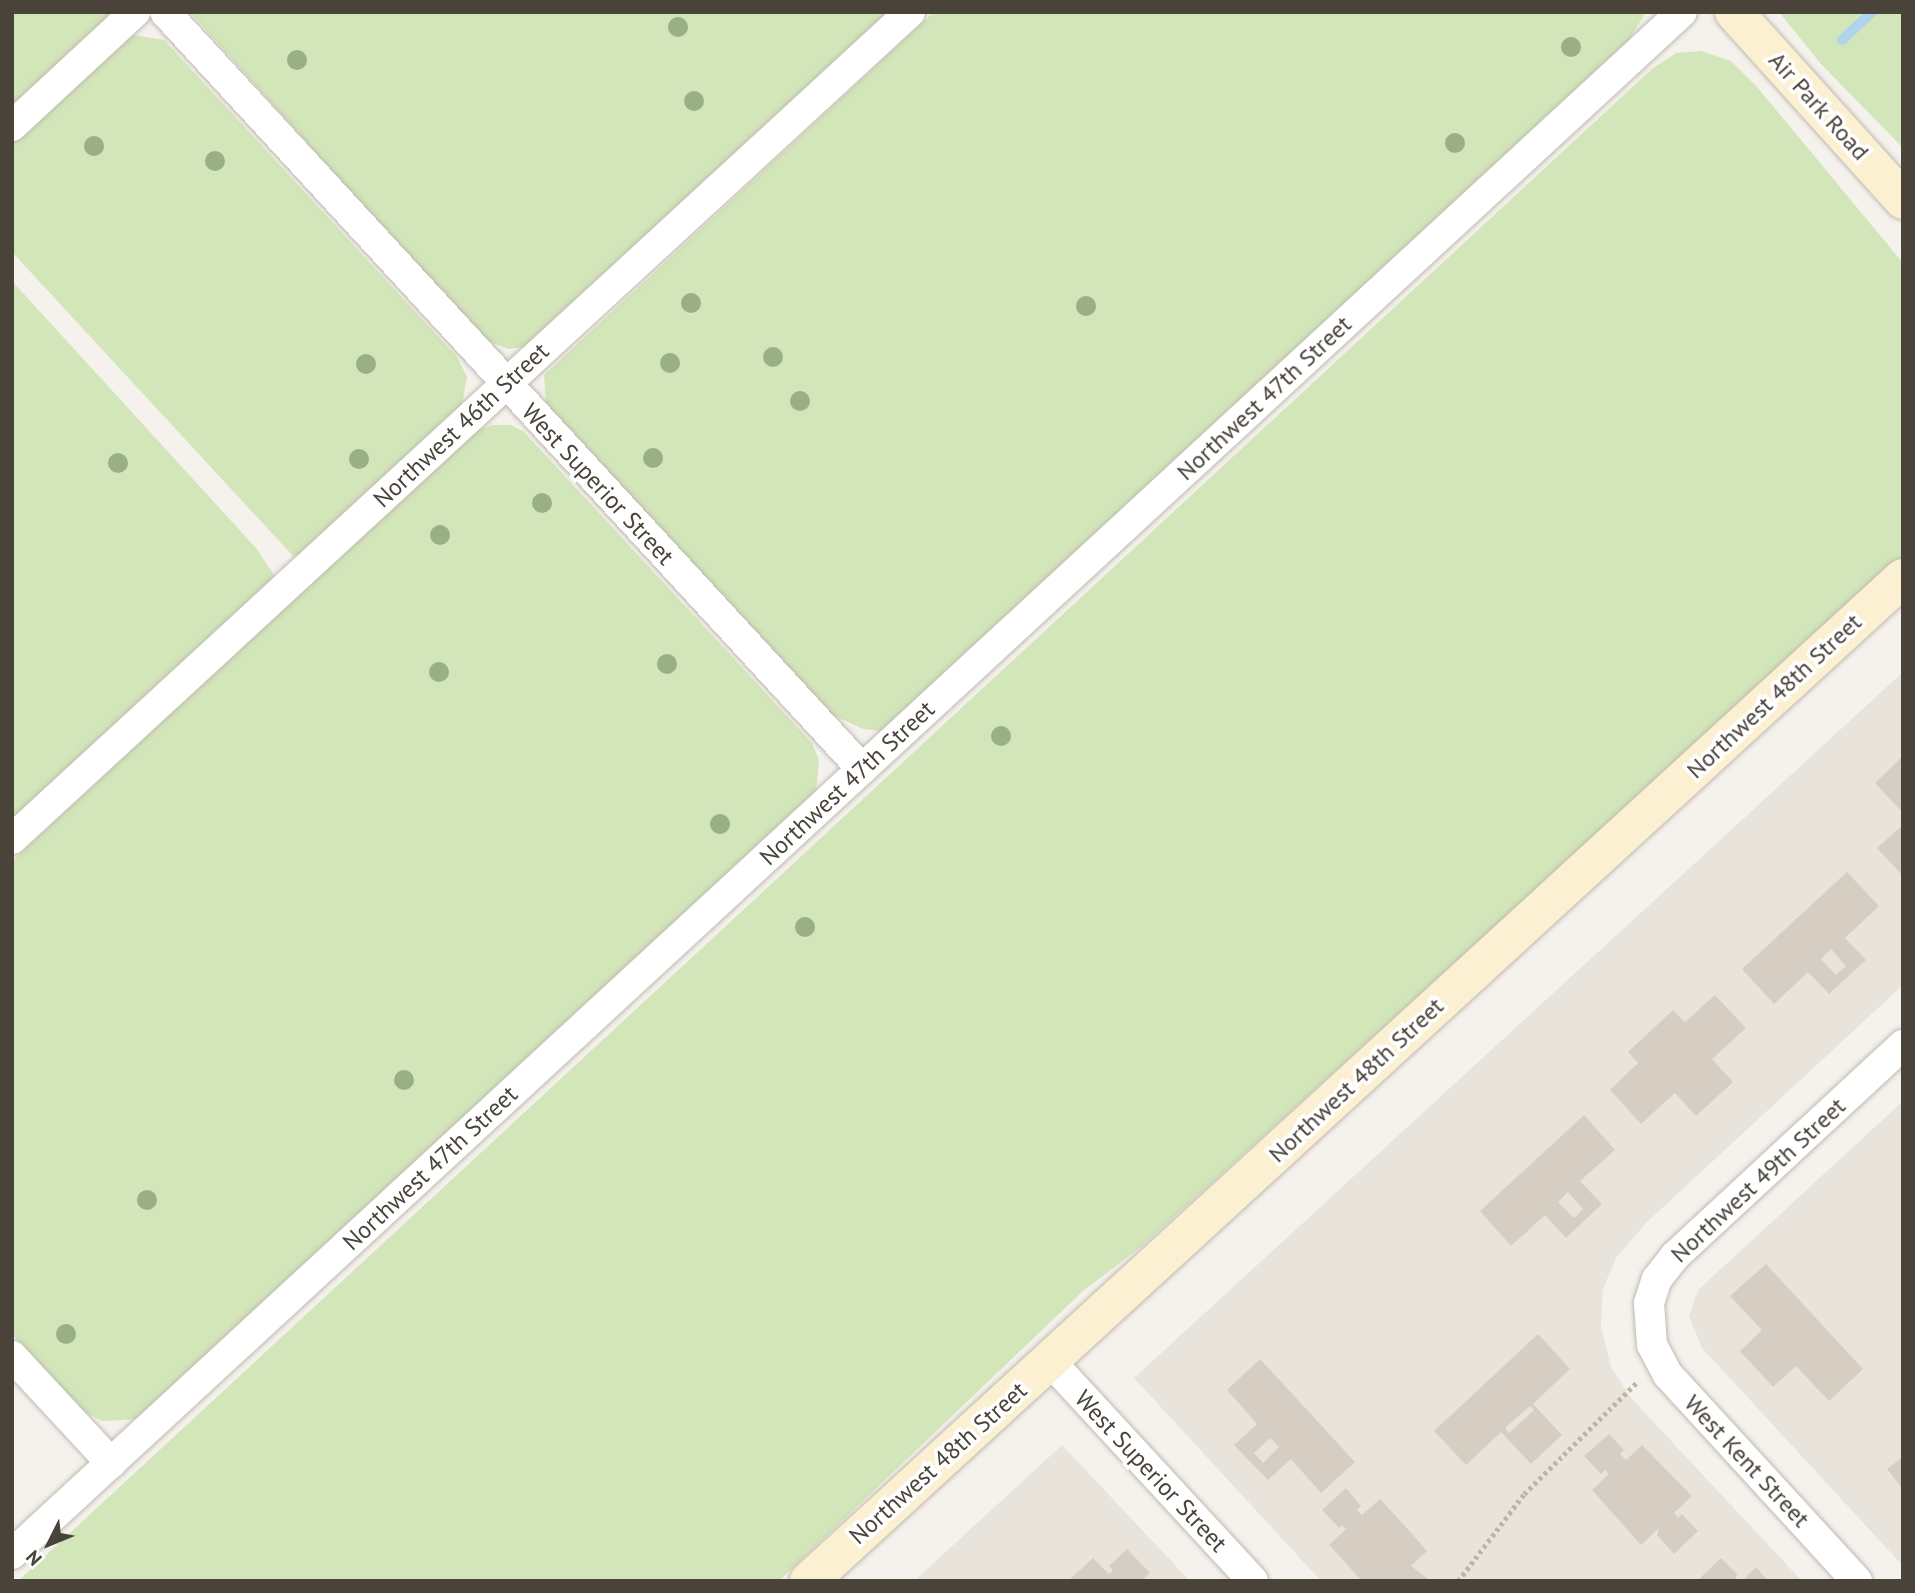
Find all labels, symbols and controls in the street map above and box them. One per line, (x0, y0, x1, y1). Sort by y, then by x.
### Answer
street label: Air Park Road (1763, 46, 1875, 166)
street label: Northwest 47th Street (1171, 310, 1357, 486)
street label: Northwest 46th Street (368, 337, 554, 513)
street label: West Superior Street (516, 397, 680, 571)
street label: Northwest 48th Street (1681, 608, 1867, 784)
street label: Northwest 47th Street (754, 695, 940, 871)
street label: Northwest 48th Street (1263, 992, 1449, 1168)
street label: Northwest 47th Street (337, 1080, 523, 1256)
street label: Northwest 49th Street (1665, 1092, 1851, 1268)
street label: Northwest 48th Street (843, 1376, 1033, 1550)
street label: West Superior Street (1069, 1384, 1233, 1558)
street label: West Kent Street (1678, 1389, 1816, 1533)
north arrow (14, 1509, 84, 1579)
text: N (21, 1546, 47, 1571)

